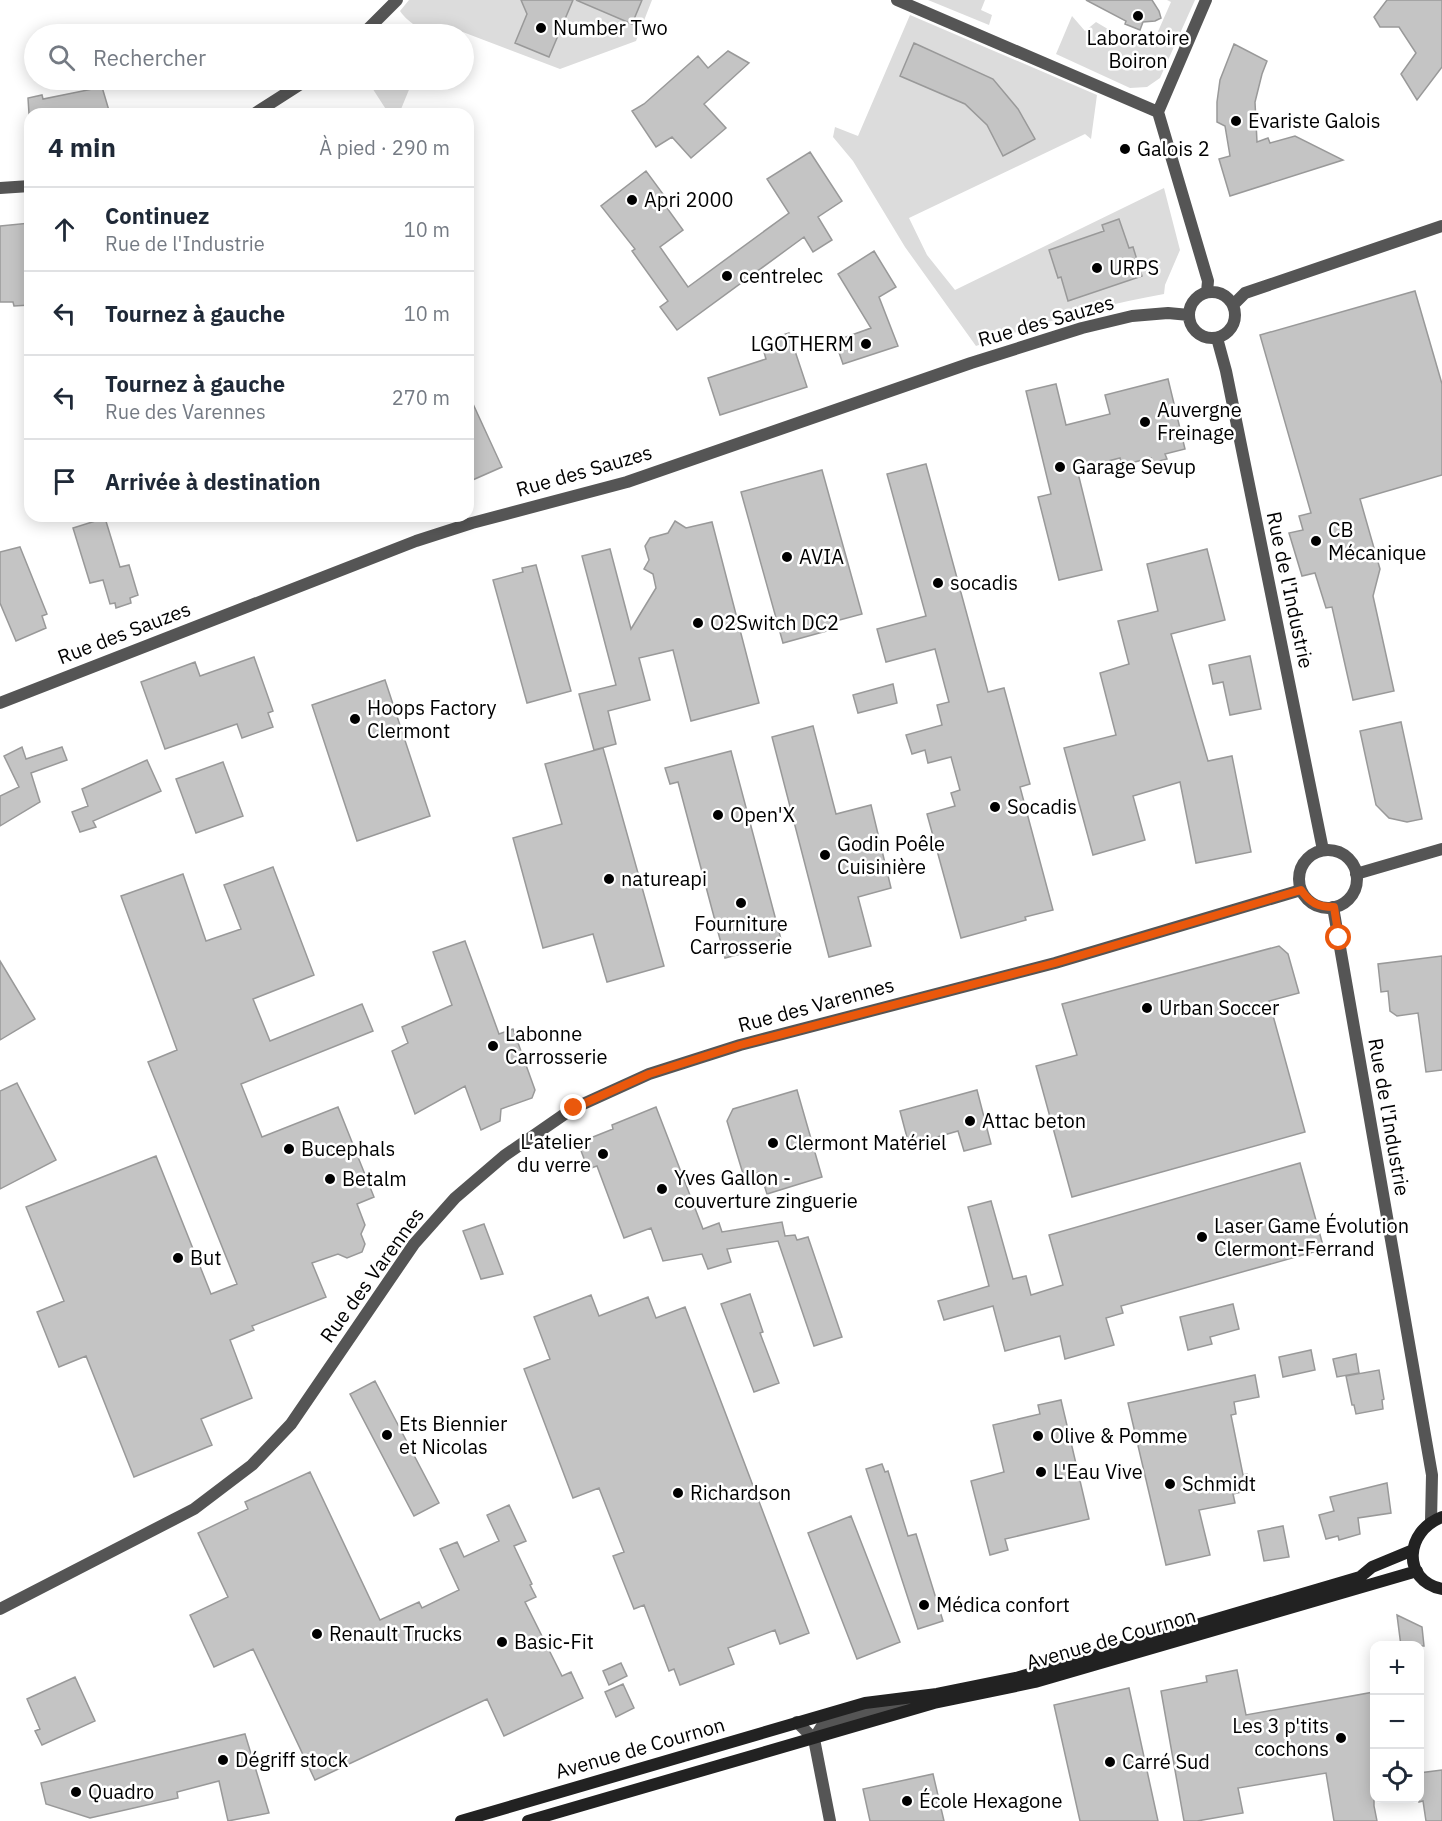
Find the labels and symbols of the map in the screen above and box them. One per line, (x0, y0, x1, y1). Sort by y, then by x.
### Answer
marker: Laboratoire Boiron (1131, 9, 1145, 23)
place label: Number Two (553, 14, 668, 41)
marker: Number Two (534, 21, 548, 35)
place label: Laboratoire Boiron (1087, 24, 1189, 74)
place label: Evariste Galois (1248, 107, 1381, 134)
marker: Evariste Galois (1229, 114, 1243, 128)
place label: Galois 2 (1137, 135, 1210, 162)
marker: Galois 2 (1118, 142, 1132, 156)
place label: Apri 2000 (644, 186, 733, 213)
marker: Apri 2000 (625, 193, 639, 207)
place label: URPS (1109, 254, 1159, 281)
marker: URPS (1090, 261, 1104, 275)
place label: centrelec (739, 262, 823, 289)
marker: centrelec (720, 269, 734, 283)
street label: Rue des Sauzes (975, 288, 1117, 353)
place label: LGOTHERM (751, 330, 854, 357)
marker: LGOTHERM (859, 337, 873, 351)
place label: Auvergne Freinage (1157, 396, 1242, 446)
marker: Auvergne Freinage (1138, 415, 1152, 429)
street label: Rue des Sauzes (513, 438, 655, 503)
place label: Garage Sevup (1072, 453, 1196, 480)
marker: Garage Sevup (1053, 460, 1067, 474)
street label: Rue de l'Industrie (1261, 509, 1320, 671)
place label: CB Mécanique (1328, 516, 1426, 566)
marker: CB Mécanique (1309, 534, 1323, 548)
place label: AVIA (799, 543, 844, 570)
marker: AVIA (780, 550, 794, 564)
place label: socadis (950, 569, 1018, 596)
marker: socadis (931, 576, 945, 590)
street label: Rue des Sauzes (53, 595, 194, 670)
place label: O2Switch DC2 (710, 609, 839, 636)
marker: O2Switch DC2 (691, 616, 705, 630)
place label: Hoops Factory Clermont (367, 694, 496, 744)
marker: Hoops Factory Clermont (348, 712, 362, 726)
place label: Socadis (1007, 793, 1077, 820)
marker: Socadis (988, 800, 1002, 814)
place label: Open'X (730, 801, 795, 828)
marker: Open'X (711, 808, 725, 822)
place label: Godin Poêle Cuisinière (837, 830, 945, 880)
marker: Godin Poêle Cuisinière (818, 848, 832, 862)
place label: natureapi (621, 865, 707, 892)
marker: natureapi (602, 872, 616, 886)
marker: Fourniture Carrosserie (734, 896, 748, 910)
place label: Fourniture Carrosserie (690, 910, 792, 960)
route start (1325, 924, 1351, 950)
street label: Rue des Varennes (735, 971, 897, 1038)
place label: Urban Soccer (1159, 994, 1279, 1021)
marker: Urban Soccer (1140, 1001, 1154, 1015)
place label: Labonne Carrosserie (505, 1020, 608, 1070)
street label: Rue de l'Industrie (1362, 1036, 1417, 1198)
marker: Labonne Carrosserie (486, 1039, 500, 1053)
route end (560, 1094, 586, 1120)
place label: Attac beton (982, 1107, 1086, 1134)
marker: Attac beton (963, 1114, 977, 1128)
place label: L'atelier du verre (517, 1128, 591, 1178)
place label: Clermont Matériel (785, 1129, 947, 1156)
place label: Bucephals (301, 1135, 395, 1162)
marker: Clermont Matériel (766, 1136, 780, 1150)
marker: Bucephals (282, 1142, 296, 1156)
marker: L'atelier du verre (596, 1147, 610, 1161)
place label: Yves Gallon - couverture zinguerie (674, 1164, 858, 1214)
place label: Betalm (342, 1165, 407, 1192)
marker: Betalm (323, 1172, 337, 1186)
marker: Yves Gallon - couverture zinguerie (655, 1182, 669, 1196)
street label: Rue des Varennes (313, 1202, 430, 1348)
place label: Laser Game Évolution Clermont-Ferrand (1214, 1212, 1409, 1262)
marker: Laser Game Évolution Clermont-Ferrand (1195, 1230, 1209, 1244)
place label: But (190, 1244, 221, 1271)
marker: But (171, 1251, 185, 1265)
place label: Ets Biennier et Nicolas (399, 1410, 507, 1460)
place label: Olive & Pomme (1050, 1422, 1187, 1449)
marker: Ets Biennier et Nicolas (380, 1428, 394, 1442)
marker: Olive & Pomme (1031, 1429, 1045, 1443)
place label: L'Eau Vive (1053, 1458, 1143, 1485)
marker: L'Eau Vive (1034, 1465, 1048, 1479)
place label: Schmidt (1182, 1470, 1256, 1497)
marker: Schmidt (1163, 1477, 1177, 1491)
place label: Richardson (690, 1479, 791, 1506)
marker: Richardson (671, 1486, 685, 1500)
place label: Médica confort (936, 1591, 1070, 1618)
marker: Médica confort (917, 1598, 931, 1612)
street label: Avenue de Cournon (1023, 1601, 1199, 1676)
place label: Renault Trucks (329, 1620, 462, 1647)
marker: Renault Trucks (310, 1627, 324, 1641)
place label: Basic-Fit (514, 1628, 594, 1655)
marker: Basic-Fit (495, 1635, 509, 1649)
street label: Avenue de Cournon (552, 1710, 728, 1785)
place label: Les 3 p'tits cochons (1232, 1712, 1329, 1762)
marker: Les 3 p'tits cochons (1334, 1731, 1348, 1745)
place label: Dégriff stock (235, 1746, 349, 1773)
place label: Carré Sud (1122, 1748, 1210, 1775)
marker: Dégriff stock (216, 1753, 230, 1767)
marker: Carré Sud (1103, 1755, 1117, 1769)
place label: Quadro (88, 1778, 154, 1805)
marker: Quadro (69, 1785, 83, 1799)
place label: École Hexagone (919, 1787, 1062, 1814)
marker: École Hexagone (900, 1794, 914, 1808)

